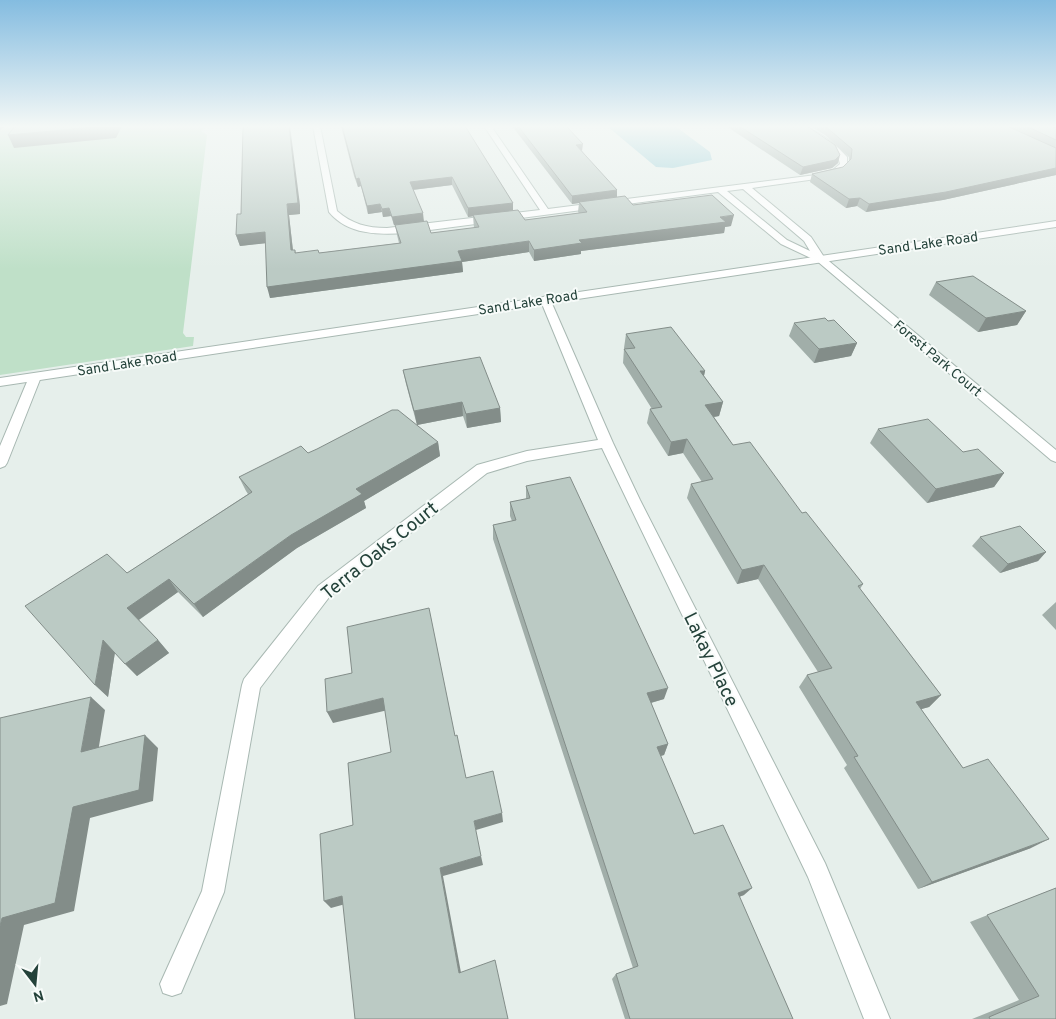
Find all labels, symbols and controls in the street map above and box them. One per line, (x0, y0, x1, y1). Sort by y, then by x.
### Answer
street label: Sand Lake Road (877, 229, 979, 260)
street label: Sand Lake Road (477, 287, 579, 320)
street label: Forest Park Court (889, 317, 985, 401)
street label: Sand Lake Road (76, 348, 178, 381)
street label: Terra Oaks Court (317, 497, 444, 606)
street label: Lakay Place (677, 609, 743, 711)
north arrow (10, 959, 60, 1009)
text: N (31, 985, 45, 1005)

